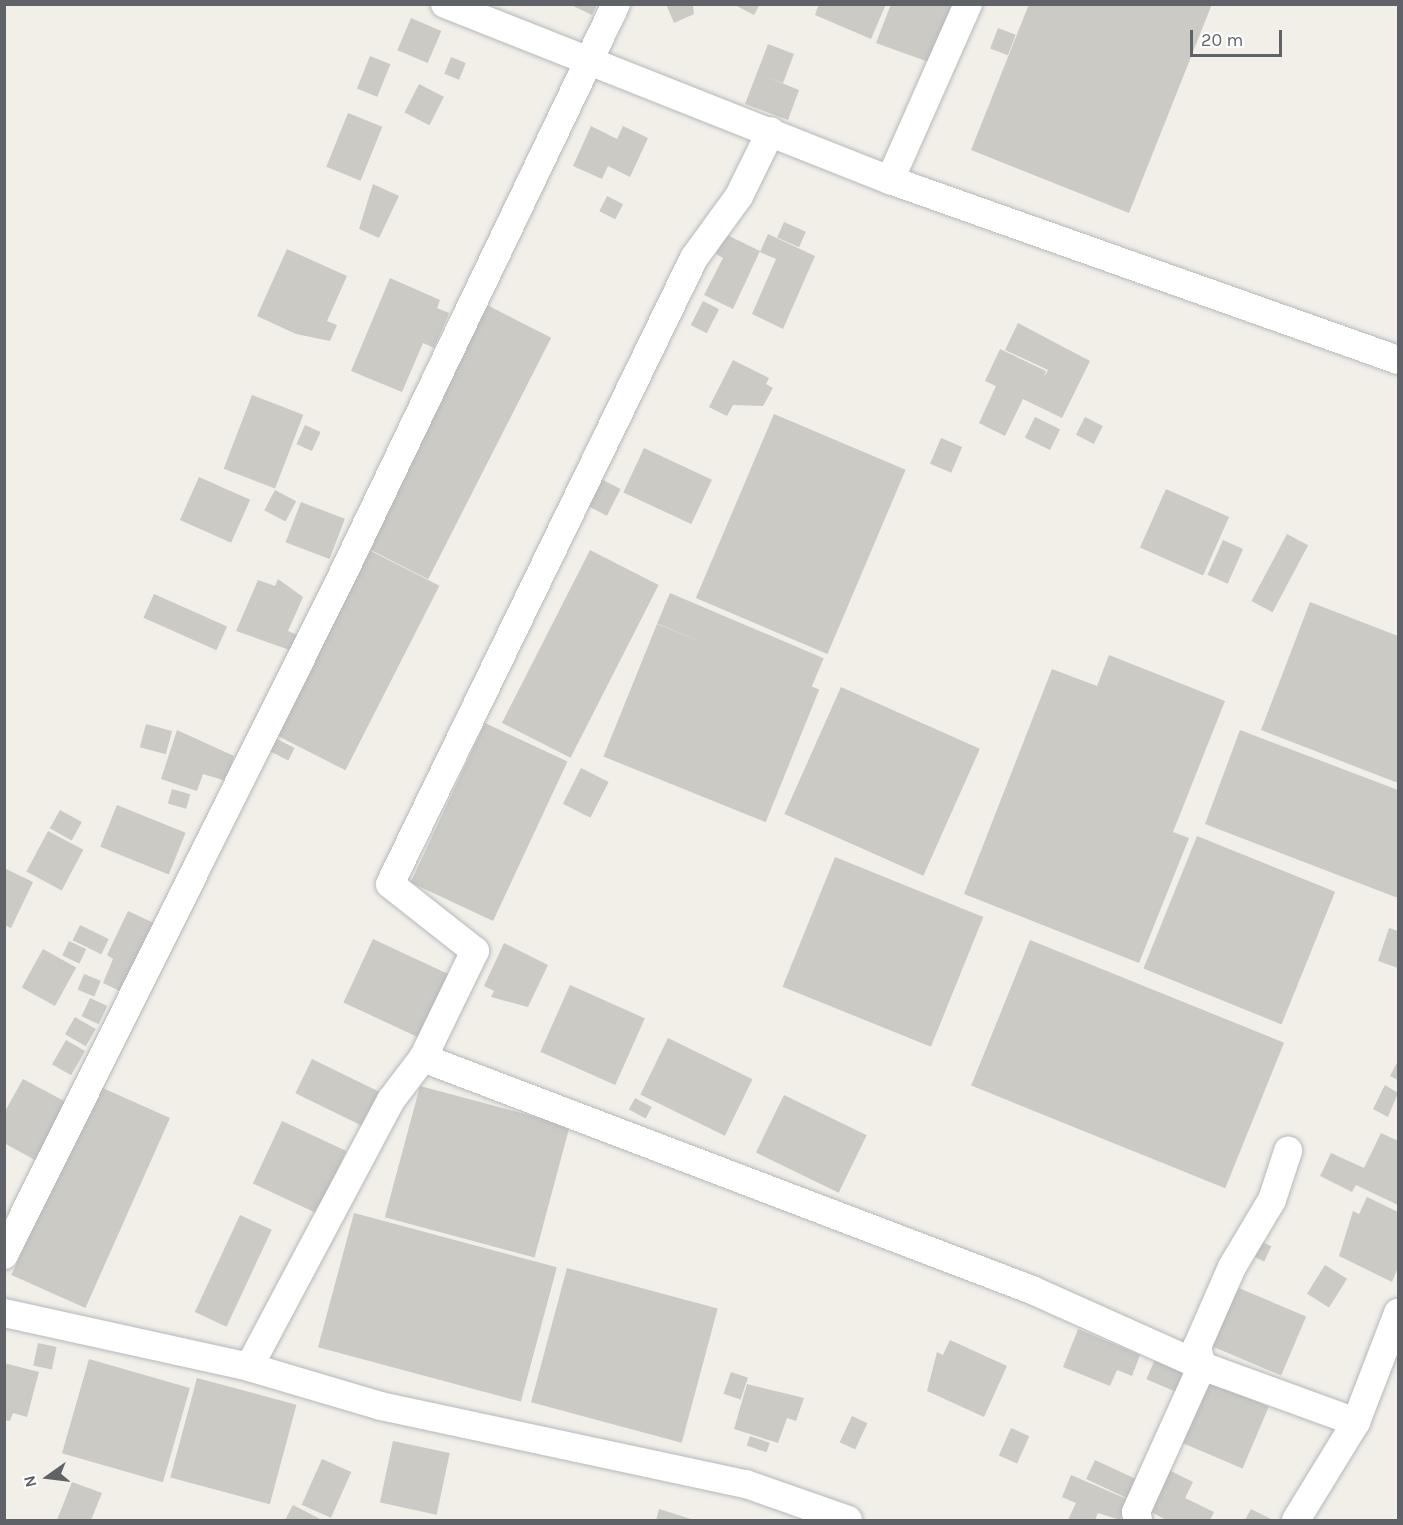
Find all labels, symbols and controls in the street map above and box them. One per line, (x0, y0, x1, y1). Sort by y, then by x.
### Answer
scale bar (1193, 18, 1284, 56)
text: 20 m (1201, 29, 1243, 51)
north arrow (18, 1447, 78, 1507)
text: N (19, 1474, 41, 1489)

